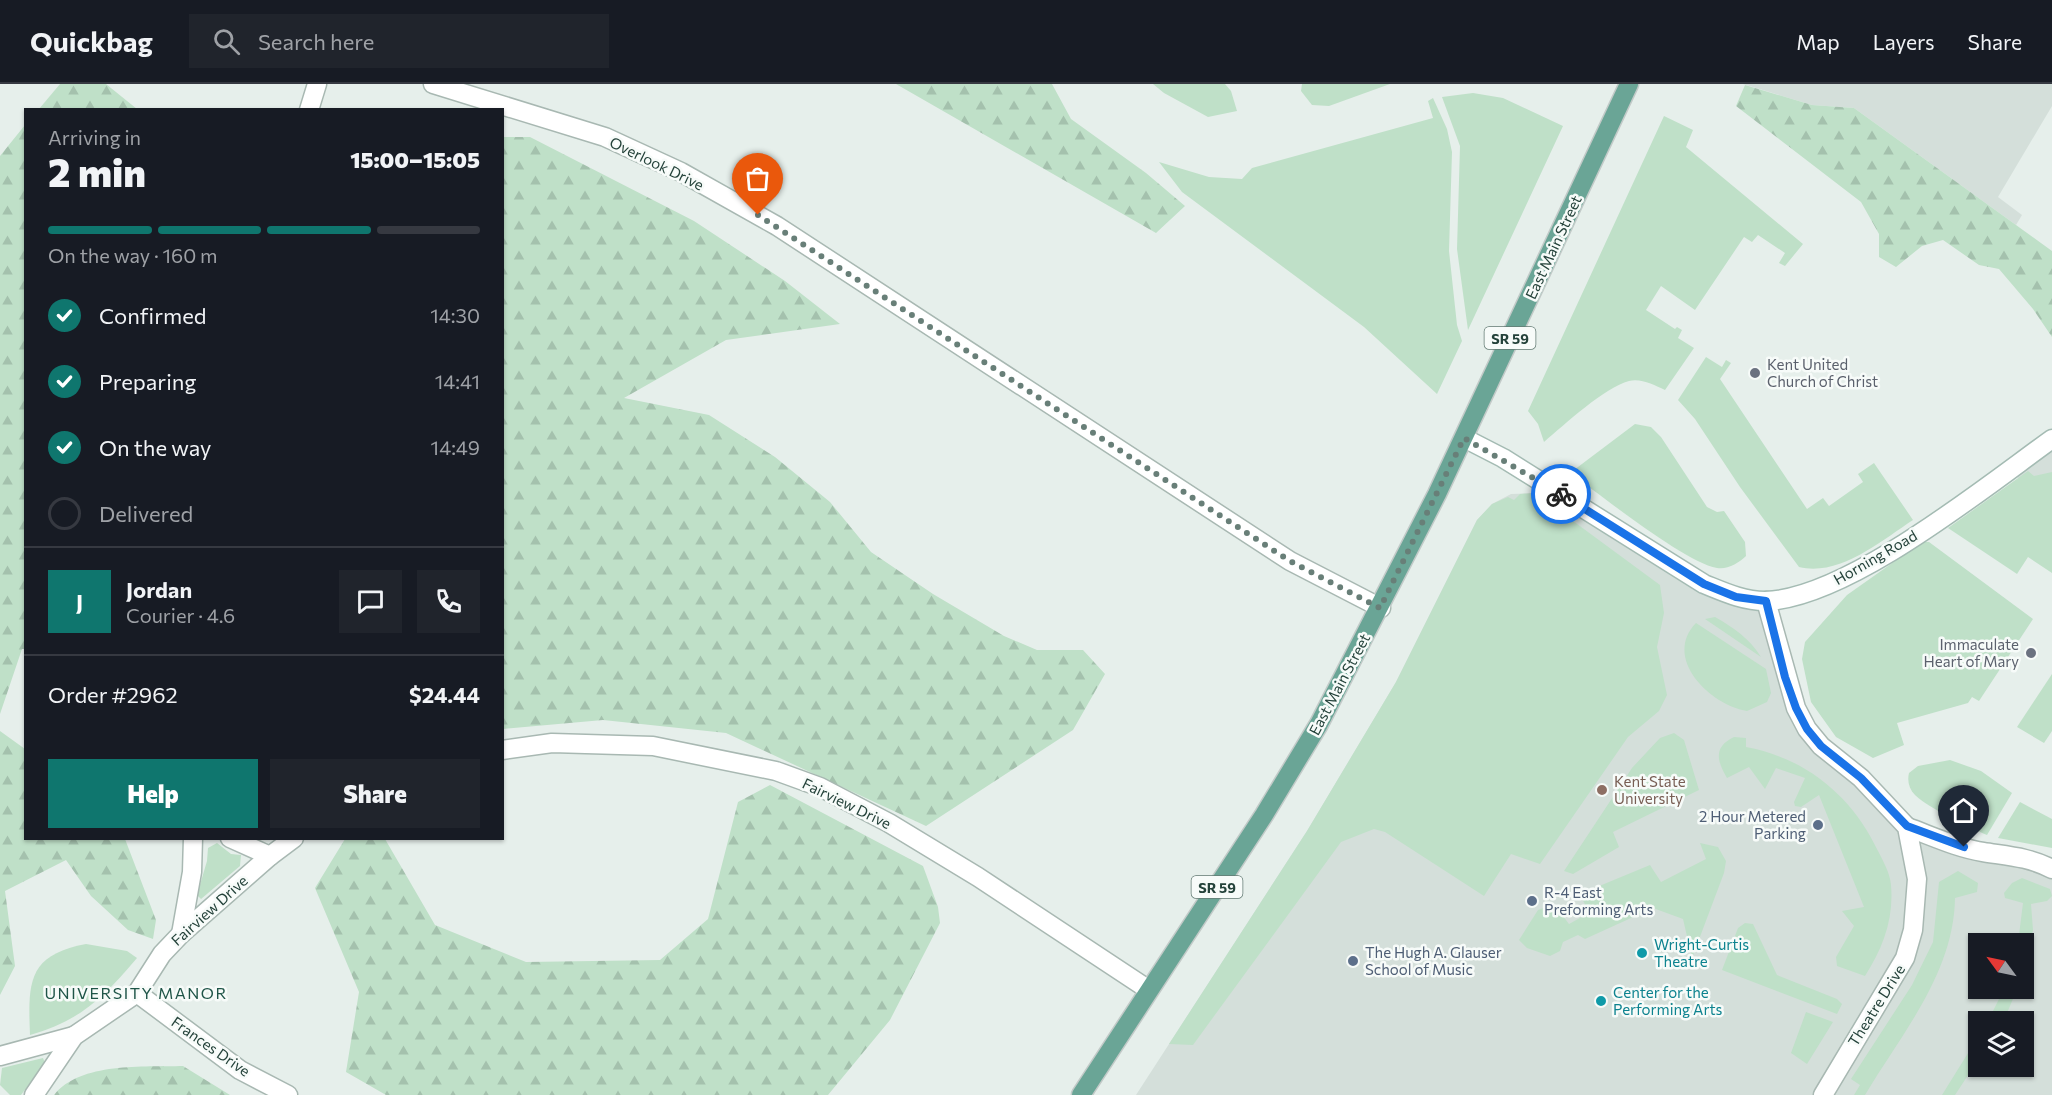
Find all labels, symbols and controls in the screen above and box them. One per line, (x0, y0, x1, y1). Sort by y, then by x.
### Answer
search box (189, 14, 609, 68)
text: Quickbag (30, 24, 153, 58)
icon: search (210, 25, 243, 58)
text: Search here (258, 28, 374, 55)
text: Map (1796, 29, 1840, 54)
text: Layers (1873, 29, 1935, 54)
text: Share (1968, 29, 2022, 54)
text: Arriving in (48, 125, 141, 149)
street label: Overlook Drive (607, 132, 707, 194)
text: 15:00–15:05 (350, 146, 480, 173)
text: 2 min (48, 147, 146, 195)
pin (732, 153, 783, 215)
icon: bag (741, 162, 774, 195)
street label: East Main Street (1521, 192, 1585, 302)
text: On the way · 160 m (48, 243, 217, 267)
icon: check (48, 299, 81, 332)
text: Confirmed (99, 302, 206, 329)
text: 14:30 (430, 303, 480, 327)
road number: SR 59 (1484, 327, 1536, 349)
place label: Kent United Church of Christ (1767, 355, 1878, 390)
icon: check (48, 365, 81, 398)
marker: Kent United Church of Christ (1748, 366, 1762, 380)
text: Preparing (99, 368, 196, 395)
text: 14:41 (435, 369, 480, 393)
icon: check (48, 431, 81, 464)
text: On the way (99, 434, 211, 461)
text: 14:49 (431, 435, 480, 459)
courier (1531, 464, 1591, 524)
icon: bike (1545, 478, 1578, 511)
text: Delivered (99, 500, 193, 527)
street label: Horning Road (1830, 526, 1920, 588)
button: chat (339, 570, 402, 633)
button: phone (417, 570, 480, 633)
text: Jordan (126, 576, 192, 603)
text: J (76, 588, 83, 615)
text: Courier · 4.6 (126, 603, 235, 627)
street label: East Main Street (1305, 630, 1373, 738)
place label: Immaculate Heart of Mary (1924, 635, 2019, 670)
marker: Immaculate Heart of Mary (2024, 646, 2038, 660)
text: Order #2962 (48, 681, 178, 708)
text: $24.44 (409, 681, 480, 708)
button: Help (48, 759, 258, 828)
button: Share (270, 759, 480, 828)
place label: Kent State University (1614, 772, 1686, 807)
street label: Fairview Drive (800, 774, 894, 832)
marker: Kent State University (1595, 783, 1609, 797)
pin (1938, 785, 1989, 847)
icon: home (1947, 794, 1980, 827)
place label: 2 Hour Metered Parking (1699, 807, 1806, 842)
marker: 2 Hour Metered Parking (1811, 818, 1825, 832)
street label: Fairview Drive (167, 871, 251, 949)
road number: SR 59 (1192, 876, 1242, 898)
place label: R-4 East Preforming Arts (1544, 883, 1653, 918)
marker: R-4 East Preforming Arts (1525, 894, 1539, 908)
north arrow (1968, 933, 2034, 999)
map controls (1968, 933, 2034, 1077)
place label: Wright-Curtis Theatre (1654, 935, 1749, 970)
place label: The Hugh A. Glauser School of Music (1365, 943, 1502, 978)
marker: Wright-Curtis Theatre (1635, 946, 1649, 960)
marker: The Hugh A. Glauser School of Music (1346, 954, 1360, 968)
street label: Theatre Drive (1844, 961, 1908, 1049)
district label: UNIVERSITY MANOR (44, 983, 228, 1002)
place label: Center for the Performing Arts (1613, 983, 1723, 1018)
marker: Center for the Performing Arts (1594, 994, 1608, 1008)
button: layers (1968, 1011, 2034, 1077)
street label: Frances Drive (168, 1012, 254, 1080)

